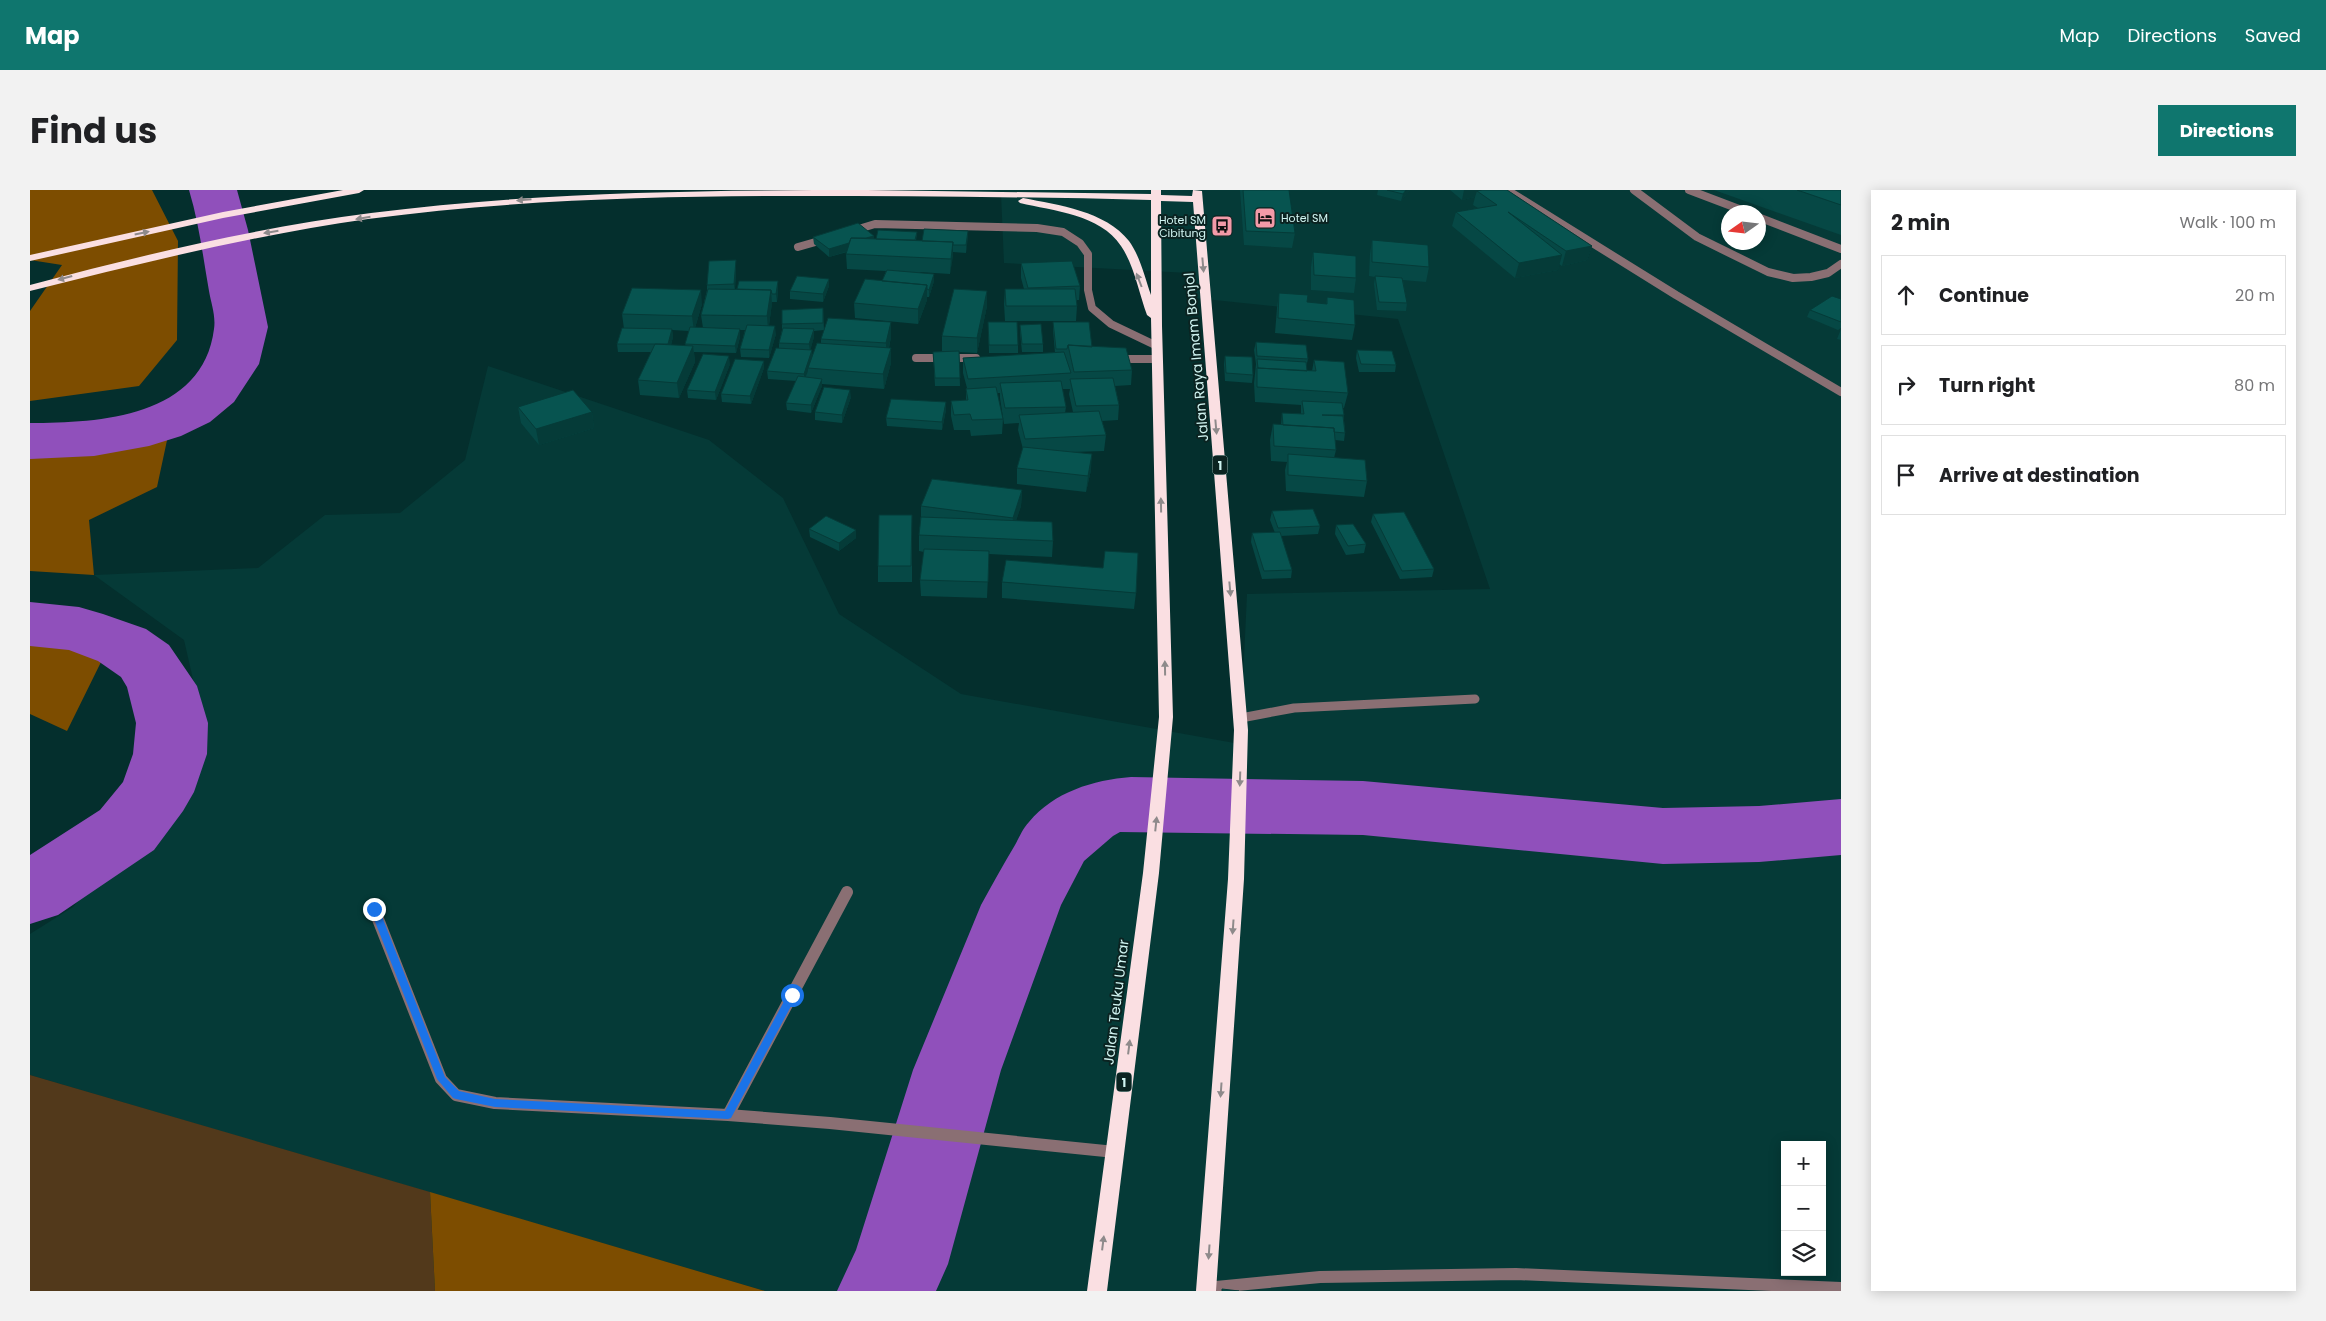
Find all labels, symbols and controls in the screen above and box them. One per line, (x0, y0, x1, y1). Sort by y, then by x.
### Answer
text: Map (25, 19, 80, 52)
text: Map (2060, 23, 2099, 48)
text: Directions (2127, 23, 2217, 48)
text: Saved (2245, 23, 2301, 48)
button: Directions (2158, 105, 2296, 156)
text: Find us (30, 106, 157, 155)
one-way arrow (516, 196, 532, 204)
north arrow (1721, 205, 1766, 250)
hotel icon: Hotel SM (1253, 206, 1277, 230)
text: 2 min (1891, 208, 1950, 237)
place label: Hotel SM (1281, 210, 1328, 226)
text: Walk · 100 m (2179, 211, 2276, 234)
place label: Hotel SM Cibitung (1159, 212, 1206, 241)
one-way arrow (354, 214, 370, 222)
bus stop icon: Hotel SM Cibitung (1210, 214, 1234, 238)
one-way arrow (134, 229, 149, 237)
one-way arrow (263, 229, 279, 237)
one-way arrow (1199, 257, 1207, 273)
one-way arrow (1135, 272, 1143, 287)
street label: Jalan Raya Imam Bonjol (1179, 272, 1213, 442)
one-way arrow (57, 275, 72, 283)
icon: ahead (1892, 281, 1920, 309)
text: Continue (1939, 282, 2029, 309)
text: 20 m (2235, 284, 2275, 307)
icon: right (1892, 371, 1920, 399)
text: Turn right (1939, 372, 2035, 399)
text: 80 m (2234, 374, 2275, 397)
one-way arrow (1213, 419, 1221, 435)
road number: 1 (1212, 456, 1228, 474)
icon: arrive (1892, 461, 1920, 489)
text: Arrive at destination (1939, 462, 2140, 489)
one-way arrow (1157, 497, 1165, 513)
one-way arrow (1226, 581, 1234, 597)
one-way arrow (1161, 660, 1169, 676)
one-way arrow (1235, 771, 1243, 787)
one-way arrow (1152, 816, 1160, 832)
route end (363, 898, 386, 921)
one-way arrow (1228, 920, 1236, 936)
street label: Jalan Teuku Umar (1098, 938, 1134, 1066)
route start (781, 984, 804, 1007)
one-way arrow (1125, 1038, 1133, 1054)
road number: 1 (1116, 1072, 1132, 1092)
one-way arrow (1216, 1082, 1224, 1098)
map controls (1781, 1141, 1826, 1276)
button: + (1781, 1141, 1826, 1186)
button: − (1781, 1186, 1826, 1231)
button: layers (1781, 1231, 1826, 1276)
one-way arrow (1099, 1234, 1107, 1250)
one-way arrow (1205, 1244, 1213, 1260)

